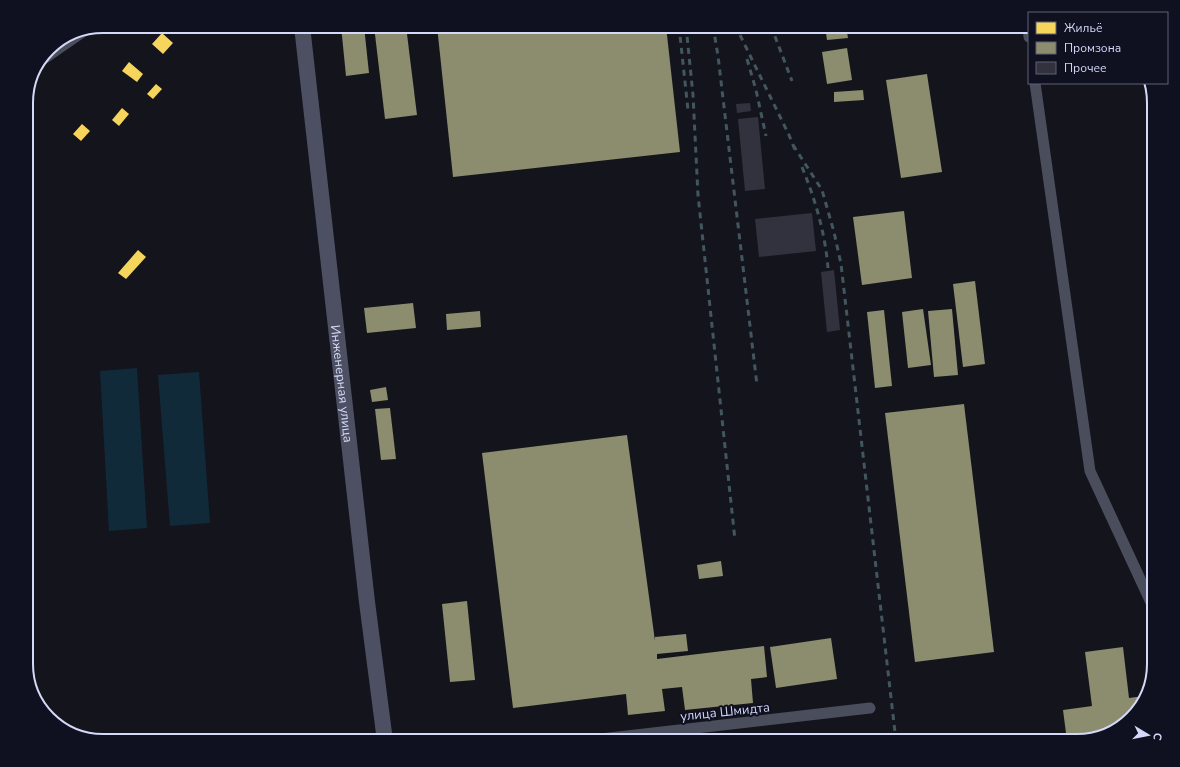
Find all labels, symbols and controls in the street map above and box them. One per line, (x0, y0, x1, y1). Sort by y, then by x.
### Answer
legend (1028, 12, 1168, 84)
text: Жильё (1064, 20, 1102, 36)
text: Промзона (1064, 40, 1121, 56)
text: Прочее (1064, 60, 1107, 76)
street label: Инженерная улица (326, 324, 357, 444)
street label: улица Шмидта (679, 698, 771, 726)
north arrow (1128, 715, 1168, 755)
text: С (1149, 732, 1165, 742)

